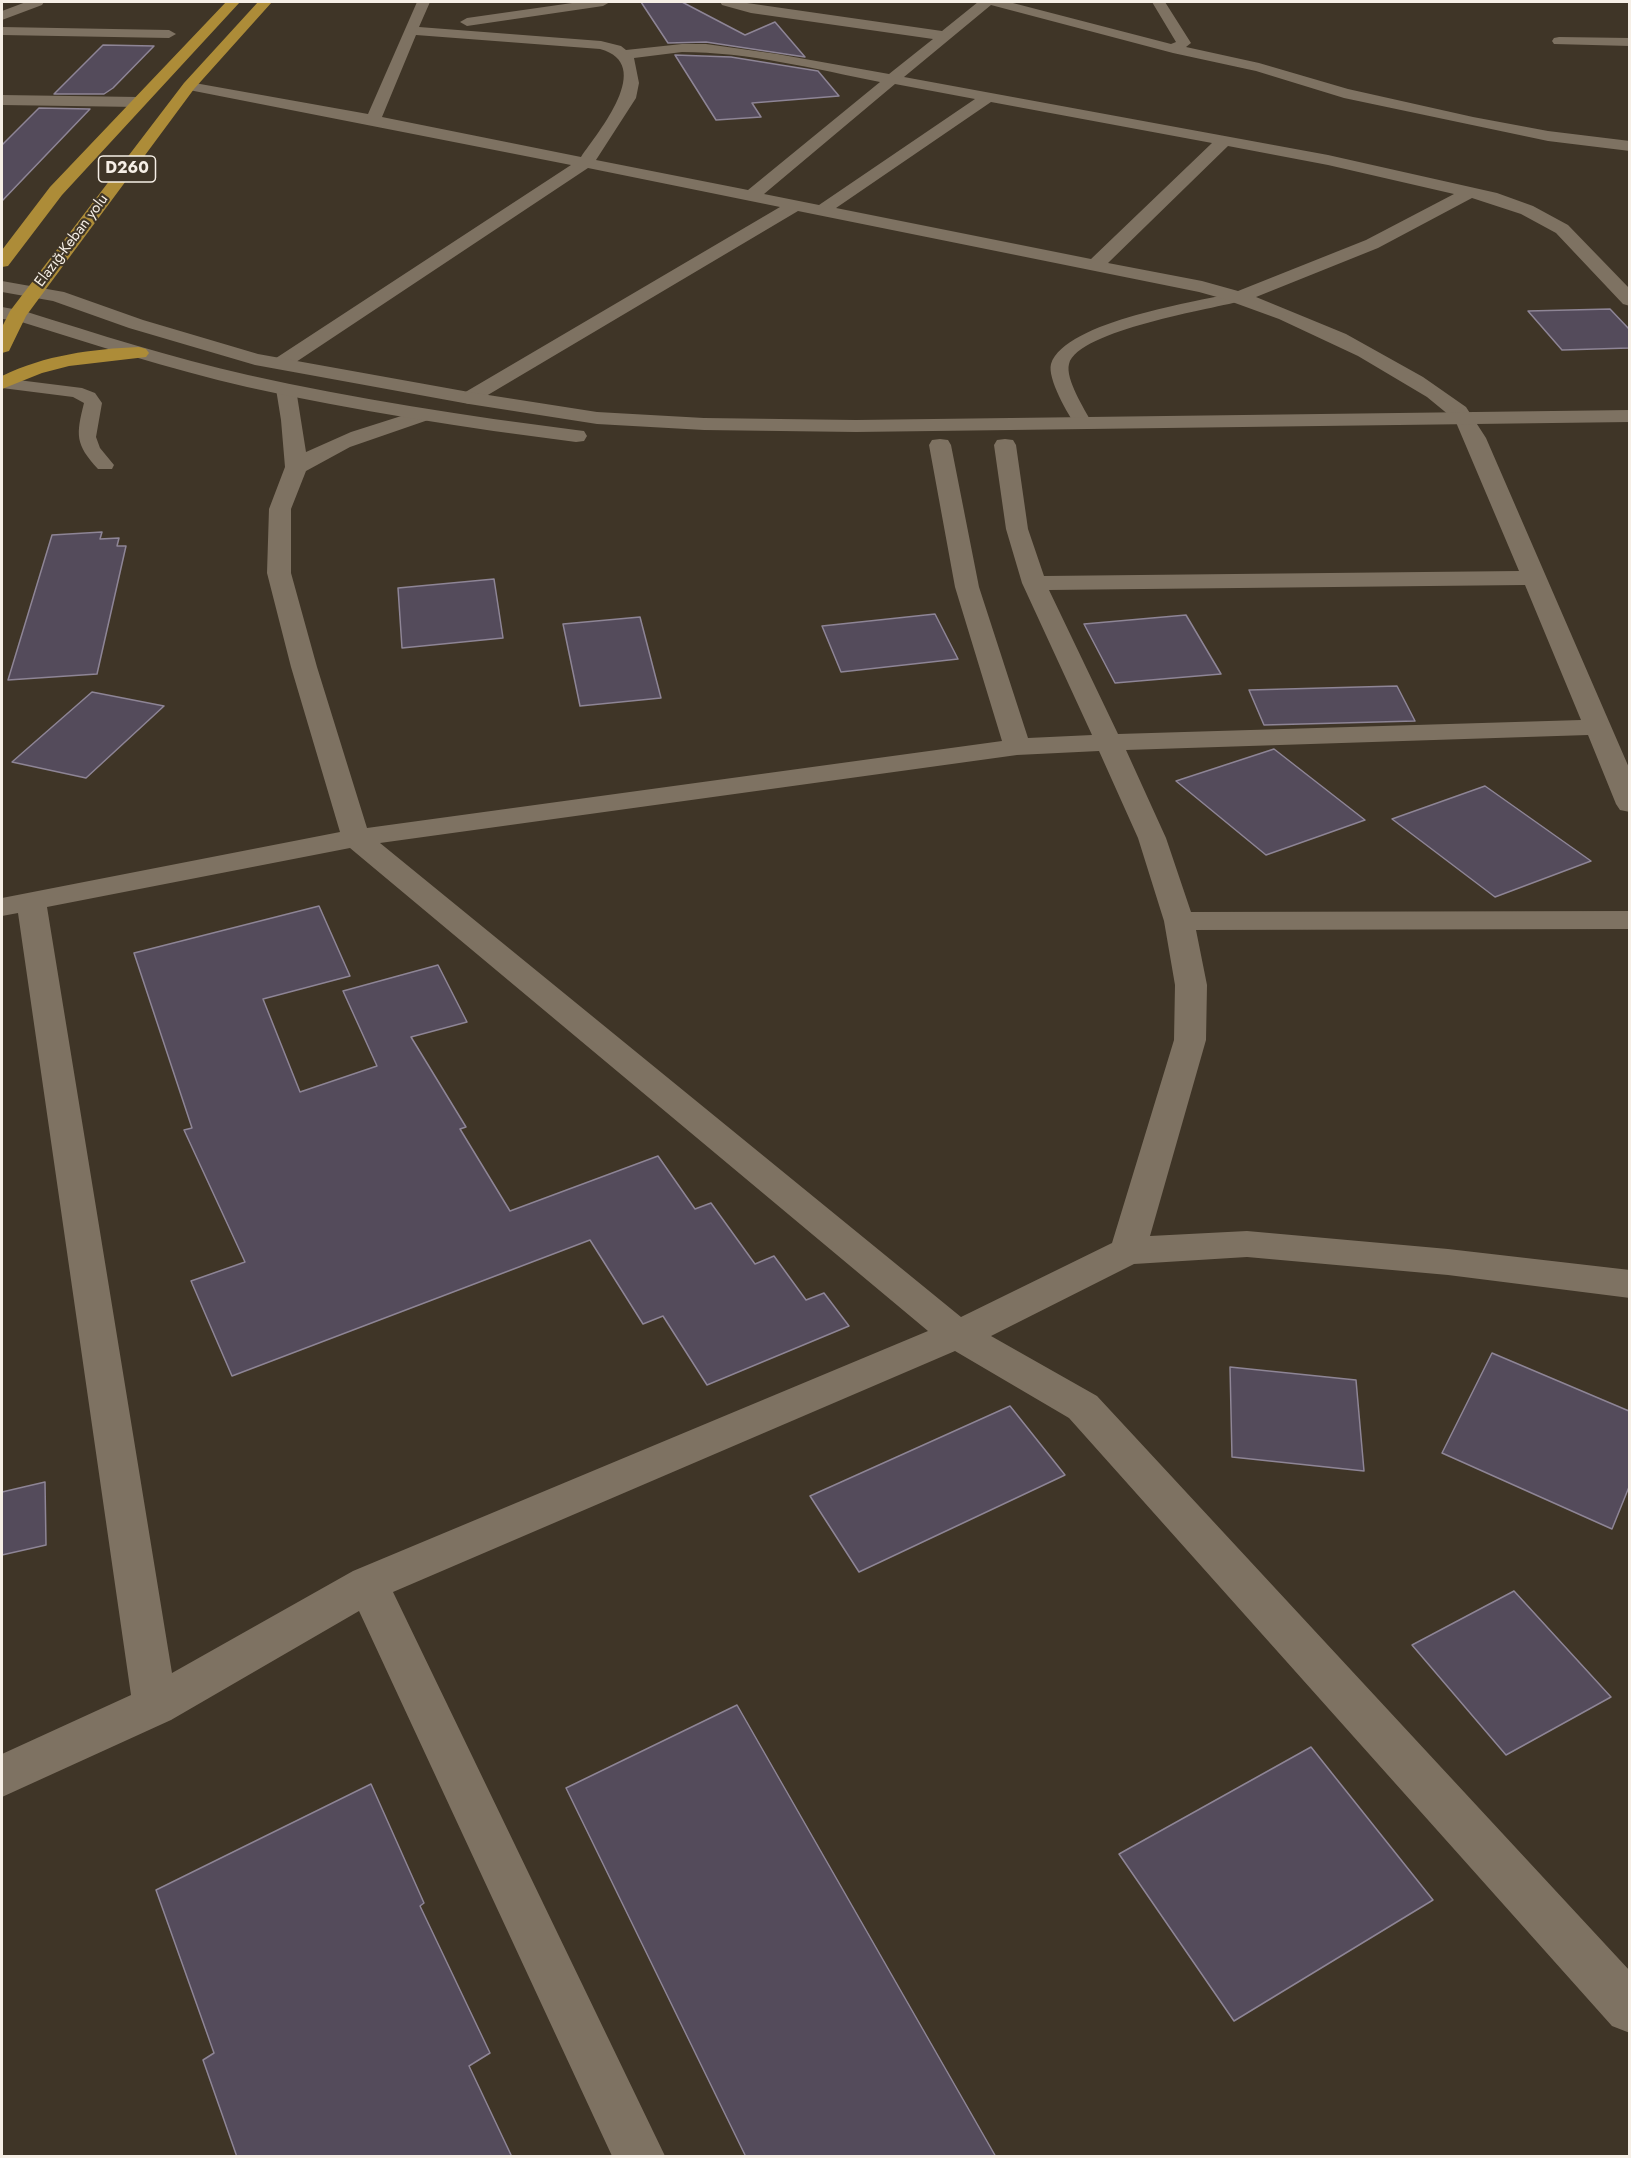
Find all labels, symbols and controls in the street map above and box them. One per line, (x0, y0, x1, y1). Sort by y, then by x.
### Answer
road number: D260 (98, 156, 156, 182)
street label: Elazığ-Keban yolu (31, 191, 113, 291)

